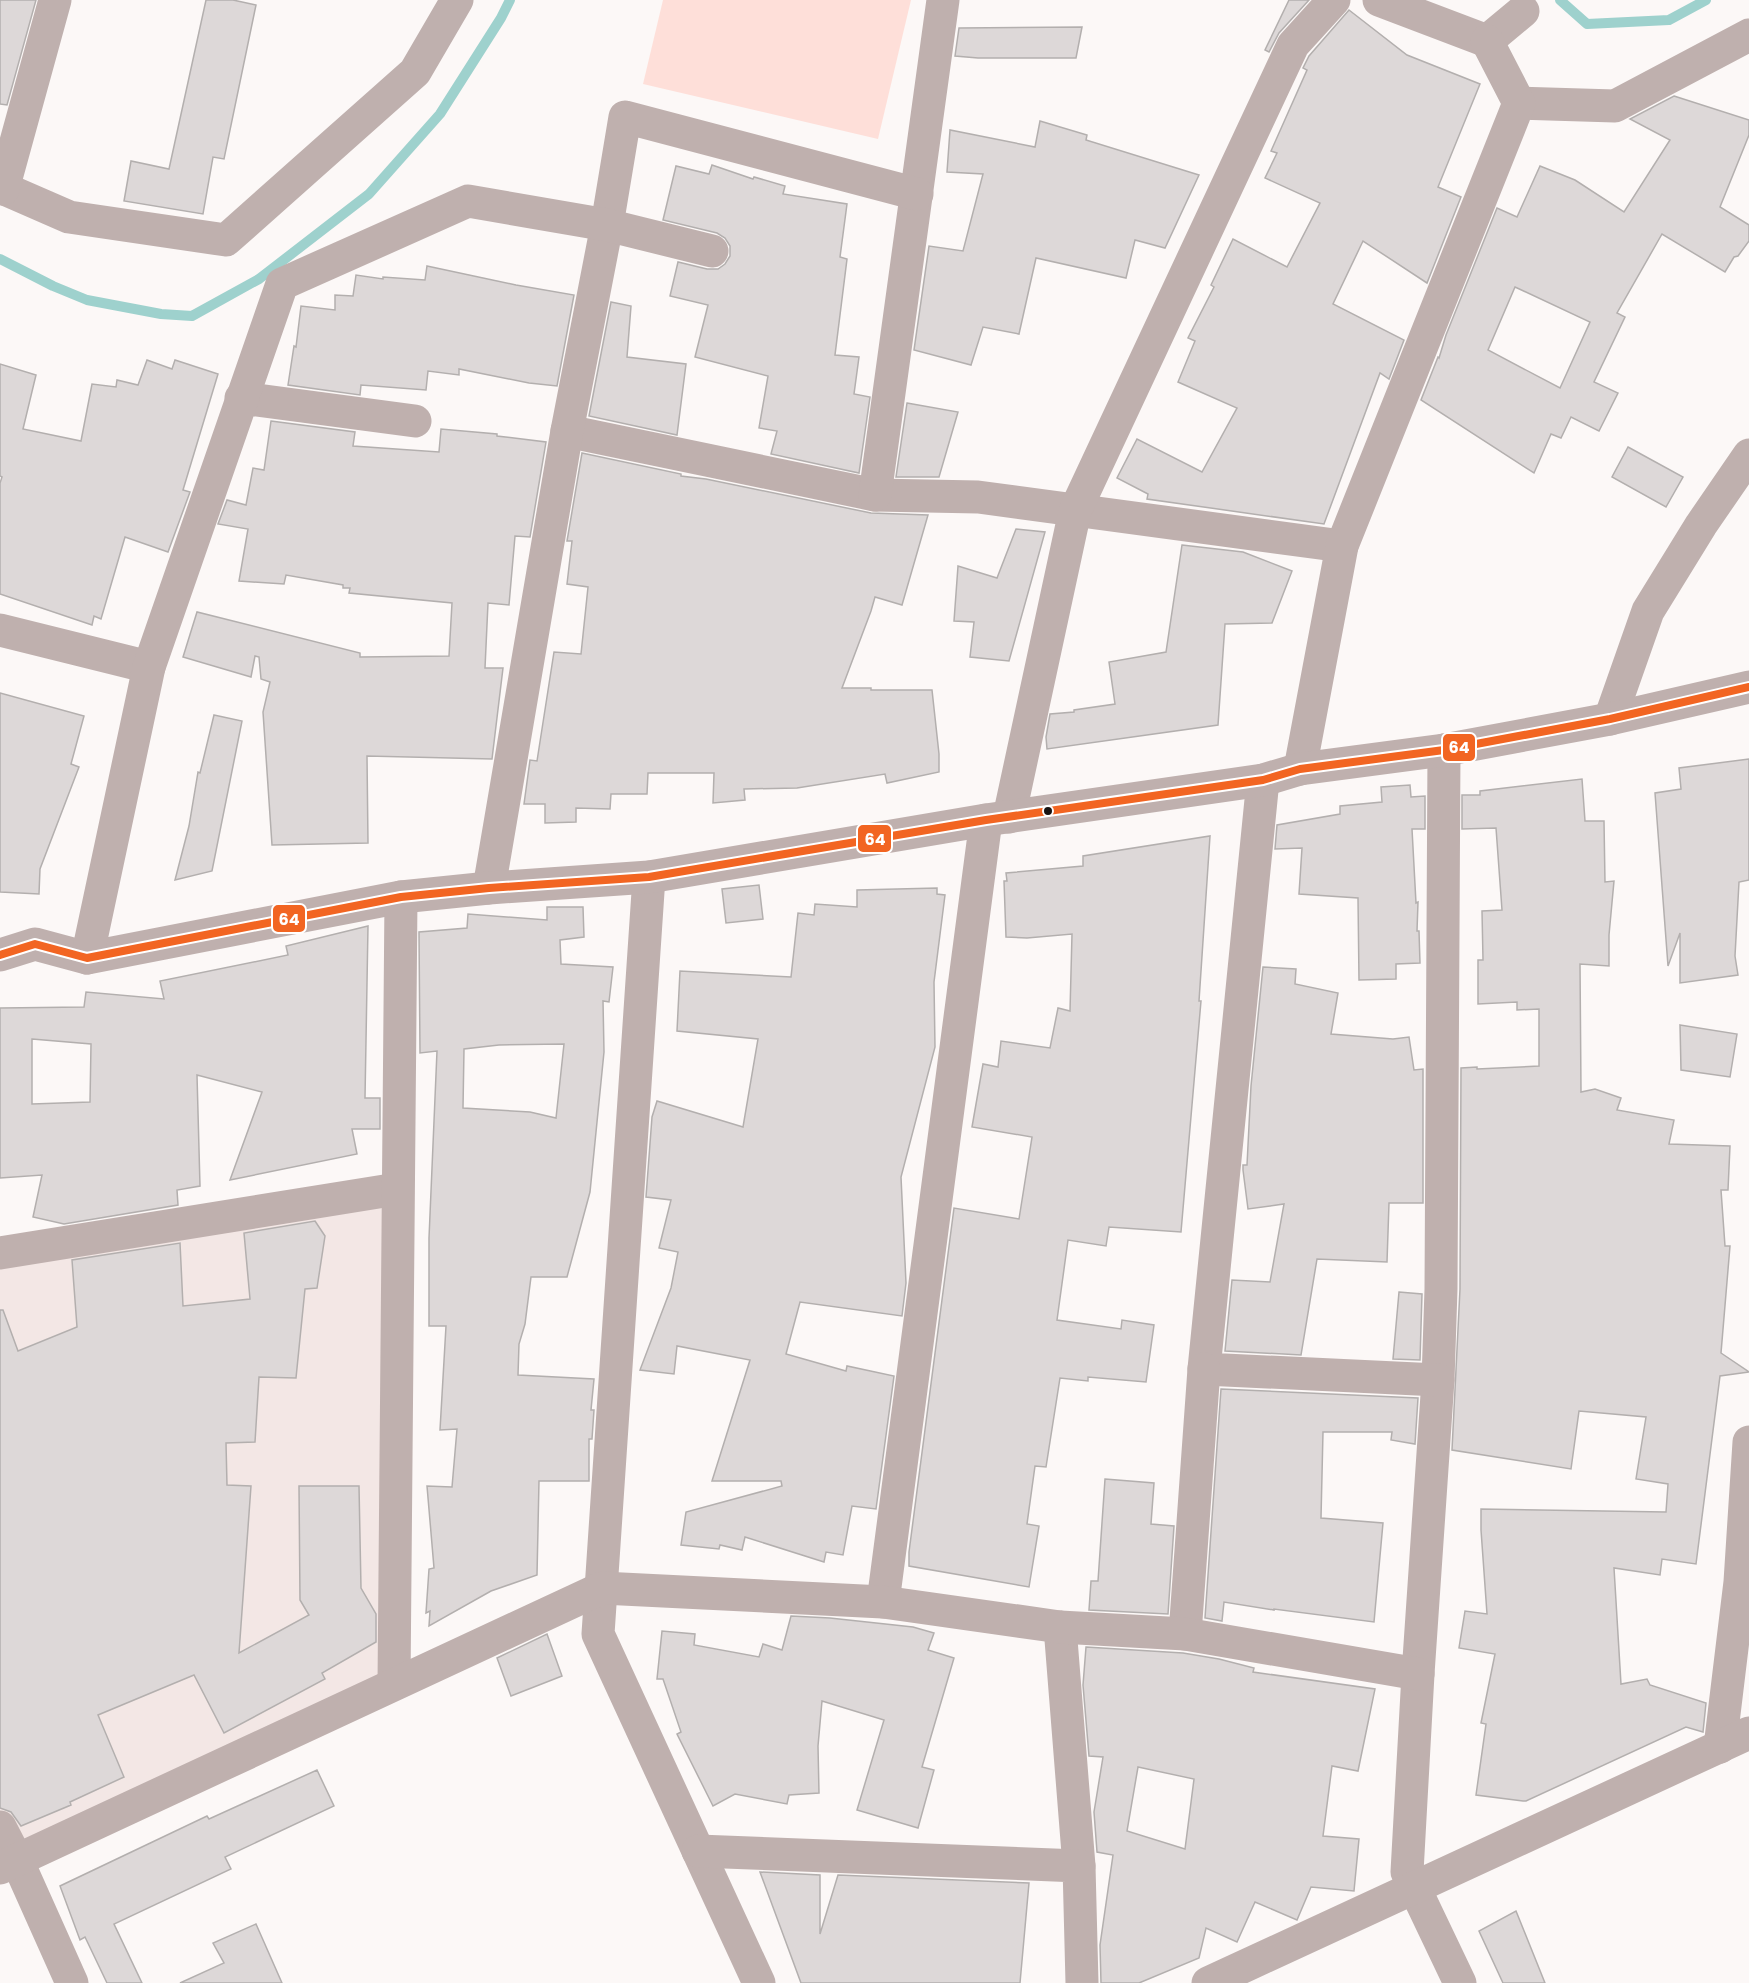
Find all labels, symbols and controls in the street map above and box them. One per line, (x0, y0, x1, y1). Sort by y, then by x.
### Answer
line badge: 64 (1442, 733, 1476, 762)
text: 64 (1448, 736, 1470, 759)
unlabelled marker (1042, 805, 1054, 817)
line badge: 64 (857, 824, 892, 853)
text: 64 (864, 828, 886, 851)
line badge: 64 (272, 904, 306, 933)
text: 64 (278, 908, 300, 931)

